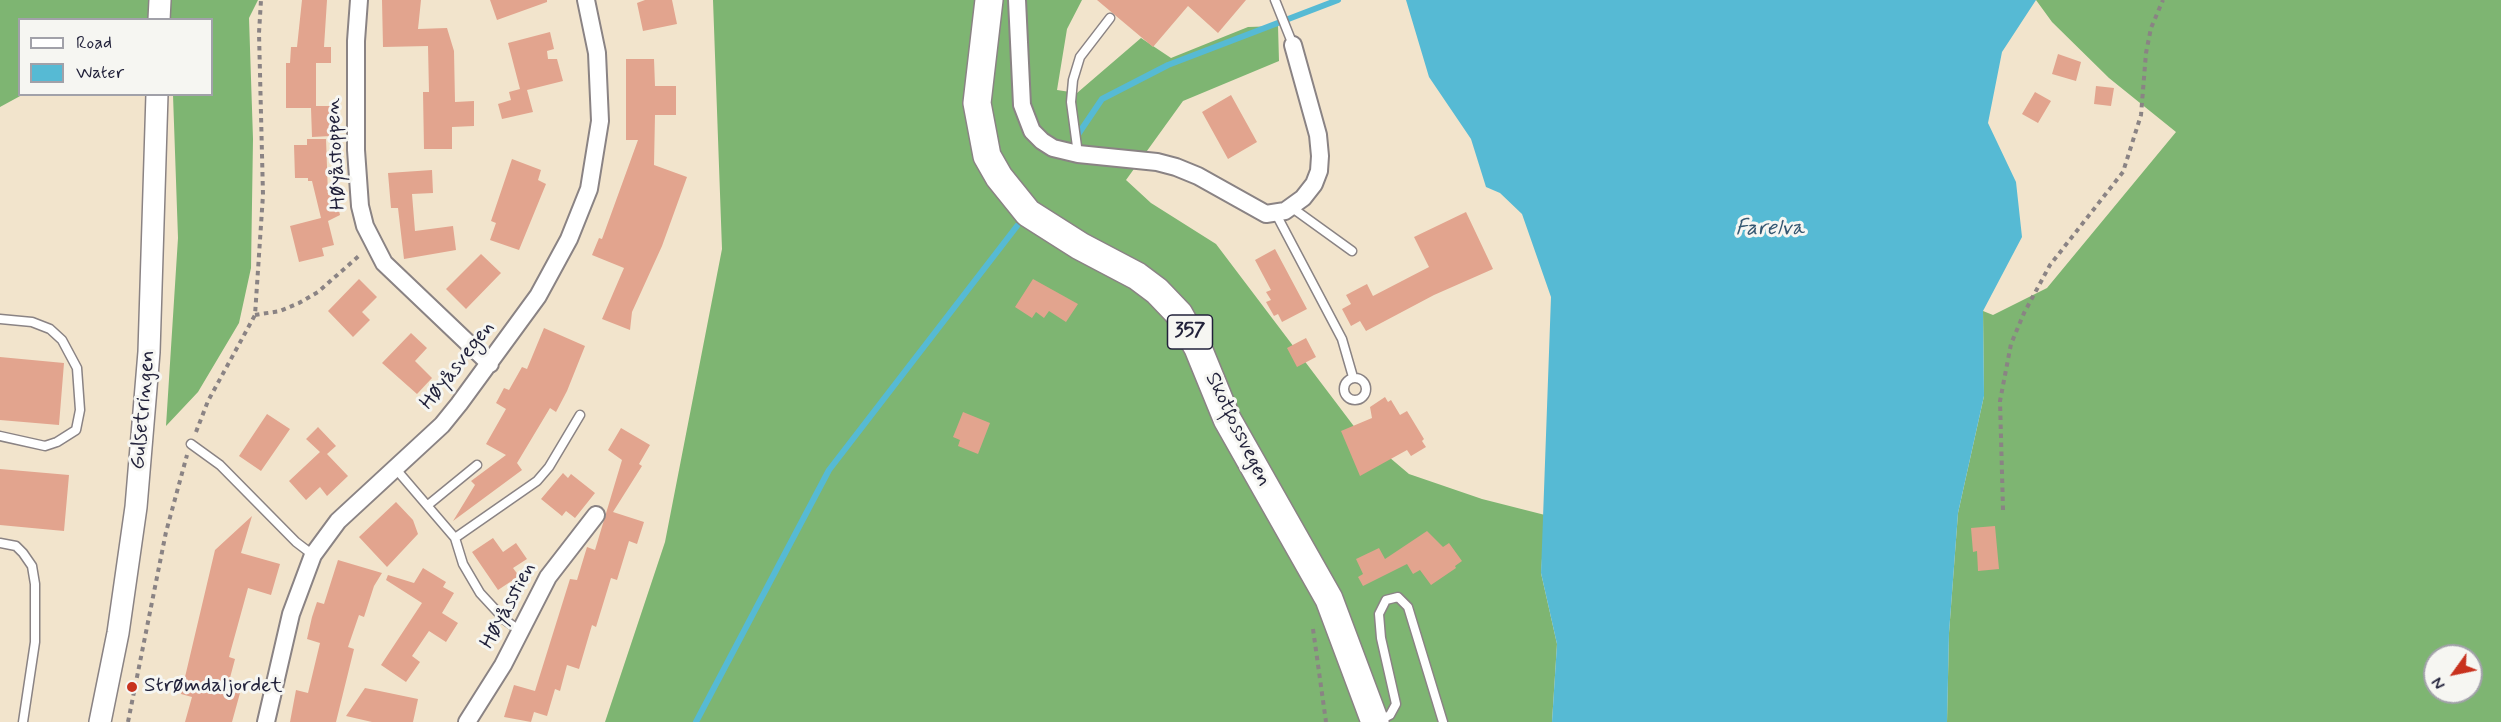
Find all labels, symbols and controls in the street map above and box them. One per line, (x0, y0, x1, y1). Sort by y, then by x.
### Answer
legend (18, 18, 213, 96)
text: Road (76, 31, 112, 55)
text: Water (76, 61, 124, 85)
street label: Høyåstoppen (321, 97, 353, 211)
water label: Farelva (1736, 216, 1804, 242)
road number: 357 (1168, 315, 1212, 349)
street label: Høyåsvegen (415, 316, 501, 416)
street label: Gulsetringen (126, 349, 162, 471)
street label: Skotfossvegen (1198, 369, 1276, 491)
street label: Høyåsstien (476, 559, 542, 653)
north arrow (2423, 644, 2483, 704)
text: N (2427, 673, 2451, 693)
place label: Strømdaljordet (144, 674, 283, 700)
marker: Strømdaljordet (125, 680, 139, 694)

